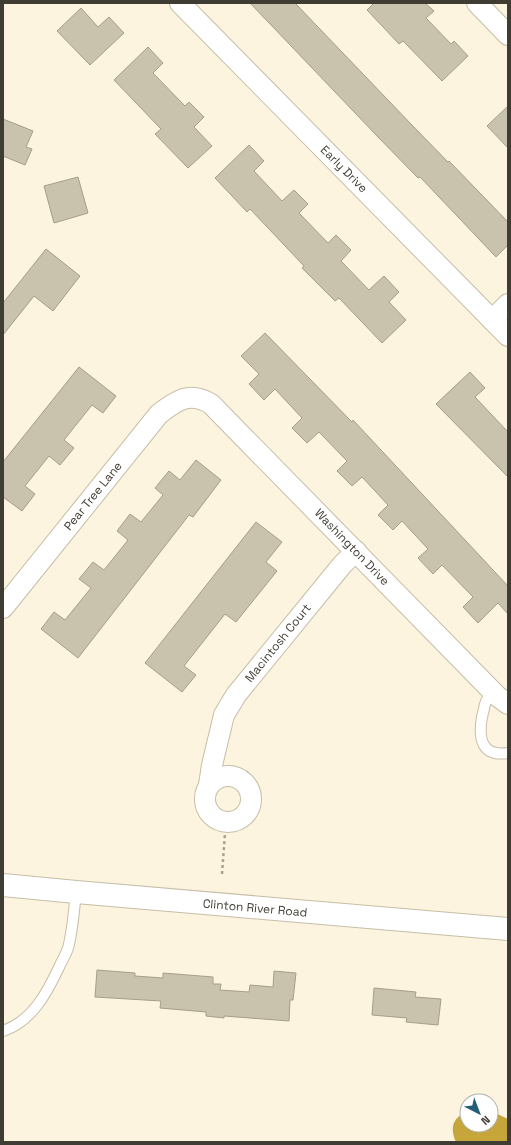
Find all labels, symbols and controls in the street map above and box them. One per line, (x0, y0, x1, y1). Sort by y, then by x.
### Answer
street label: Early Drive (317, 142, 371, 196)
street label: Pear Tree Lane (60, 458, 126, 534)
street label: Washington Drive (311, 505, 393, 589)
street label: Macintosh Court (241, 600, 315, 686)
street label: Clinton River Road (202, 895, 308, 921)
north arrow (459, 1093, 499, 1133)
text: N (478, 1113, 493, 1128)

